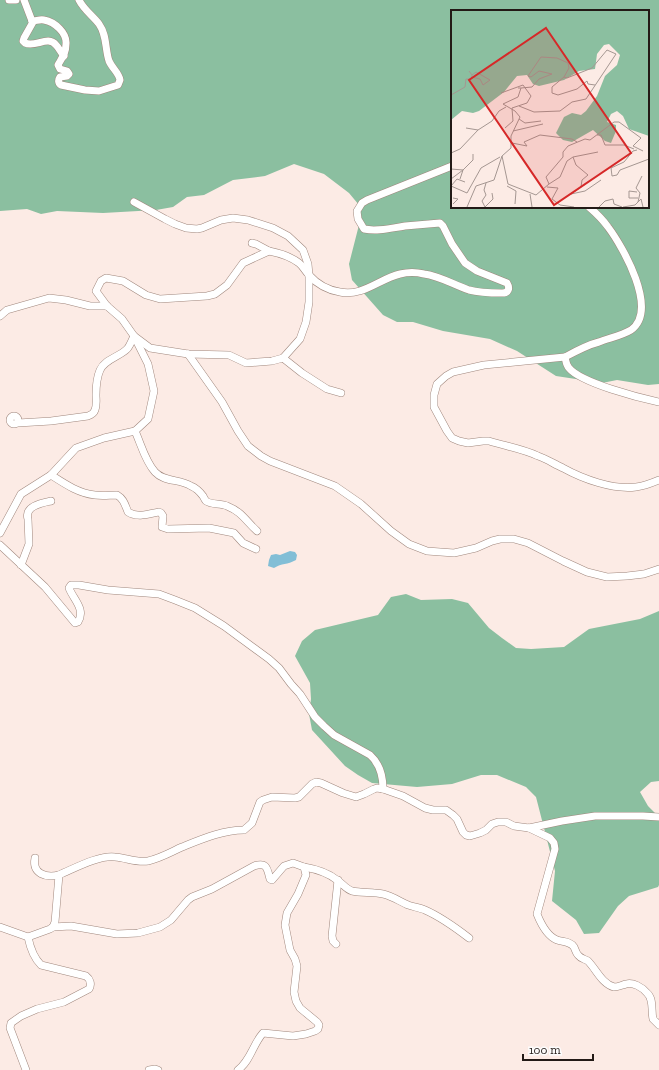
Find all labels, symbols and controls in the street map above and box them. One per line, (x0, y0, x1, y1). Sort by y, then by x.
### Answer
inset map (451, 10, 649, 208)
scale bar (523, 1036, 593, 1062)
text: 100 m (529, 1043, 561, 1057)

